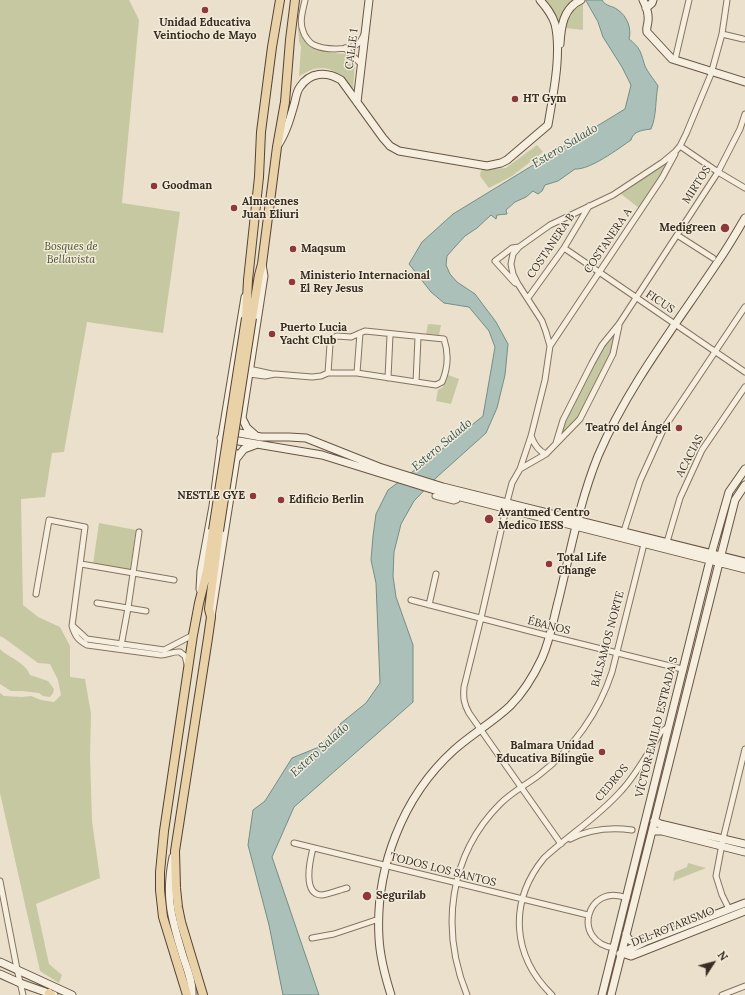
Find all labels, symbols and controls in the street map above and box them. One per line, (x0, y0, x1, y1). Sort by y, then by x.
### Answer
marker: Unidad Educativa Veintiocho de Mayo (200, 5, 210, 15)
place label: Unidad Educativa Veintiocho de Mayo (153, 16, 257, 42)
street label: CALLE 1 (343, 28, 361, 70)
place label: HT Gym (523, 92, 566, 106)
marker: HT Gym (510, 94, 520, 104)
water label: Estero Salado (530, 121, 600, 171)
street label: MIRTOS (680, 163, 714, 207)
place label: Goodman (162, 179, 212, 193)
marker: Goodman (149, 181, 159, 191)
place label: Almacenes Juan Eliuri (242, 195, 299, 221)
marker: Almacenes Juan Eliuri (229, 203, 239, 213)
street label: COSTANERA A (581, 206, 635, 276)
street label: COSTANERA B (524, 211, 578, 281)
place label: Medigreen (659, 221, 716, 235)
marker: Medigreen (719, 222, 731, 234)
park label: Bosques de Bellavista (44, 240, 98, 266)
place label: Maqsum (301, 242, 346, 256)
marker: Maqsum (288, 244, 298, 254)
place label: Ministerio Internacional El Rey Jesus (300, 269, 430, 295)
marker: Ministerio Internacional El Rey Jesus (287, 277, 297, 287)
street label: FICUS (643, 288, 677, 316)
place label: Puerto Lucia Yacht Club (280, 321, 347, 347)
marker: Puerto Lucia Yacht Club (267, 329, 277, 339)
water label: Estero Salado (409, 416, 475, 474)
place label: Teatro del Ángel (585, 421, 671, 435)
marker: Teatro del Ángel (674, 423, 684, 433)
street label: ACACIAS (673, 433, 707, 479)
place label: NESTLE GYE (177, 489, 245, 503)
marker: NESTLE GYE (248, 491, 258, 501)
place label: Edificio Berlin (289, 493, 364, 507)
marker: Edificio Berlin (276, 495, 286, 505)
place label: Avantmed Centro Medico IESS (498, 506, 590, 532)
marker: Avantmed Centro Medico IESS (483, 513, 495, 525)
place label: Total Life Change (557, 551, 607, 577)
marker: Total Life Change (544, 559, 554, 569)
street label: BÁLSAMOS NORTE (589, 590, 627, 688)
street label: ÉBANOS (526, 614, 572, 638)
street label: VÍCTOR EMILIO ESTRADA S (633, 655, 681, 799)
water label: Estero Salado (288, 720, 352, 780)
place label: Balmara Unidad Educativa Bilingüe (496, 739, 594, 765)
marker: Balmara Unidad Educativa Bilingüe (597, 747, 607, 757)
street label: CEDROS (593, 762, 631, 804)
street label: TODOS LOS SANTOS (388, 850, 498, 890)
place label: Segurilab (376, 889, 426, 903)
marker: Segurilab (361, 890, 373, 902)
street label: DEL ROTARISMO (629, 904, 717, 950)
north arrow (693, 943, 733, 983)
text: N (715, 948, 731, 963)

